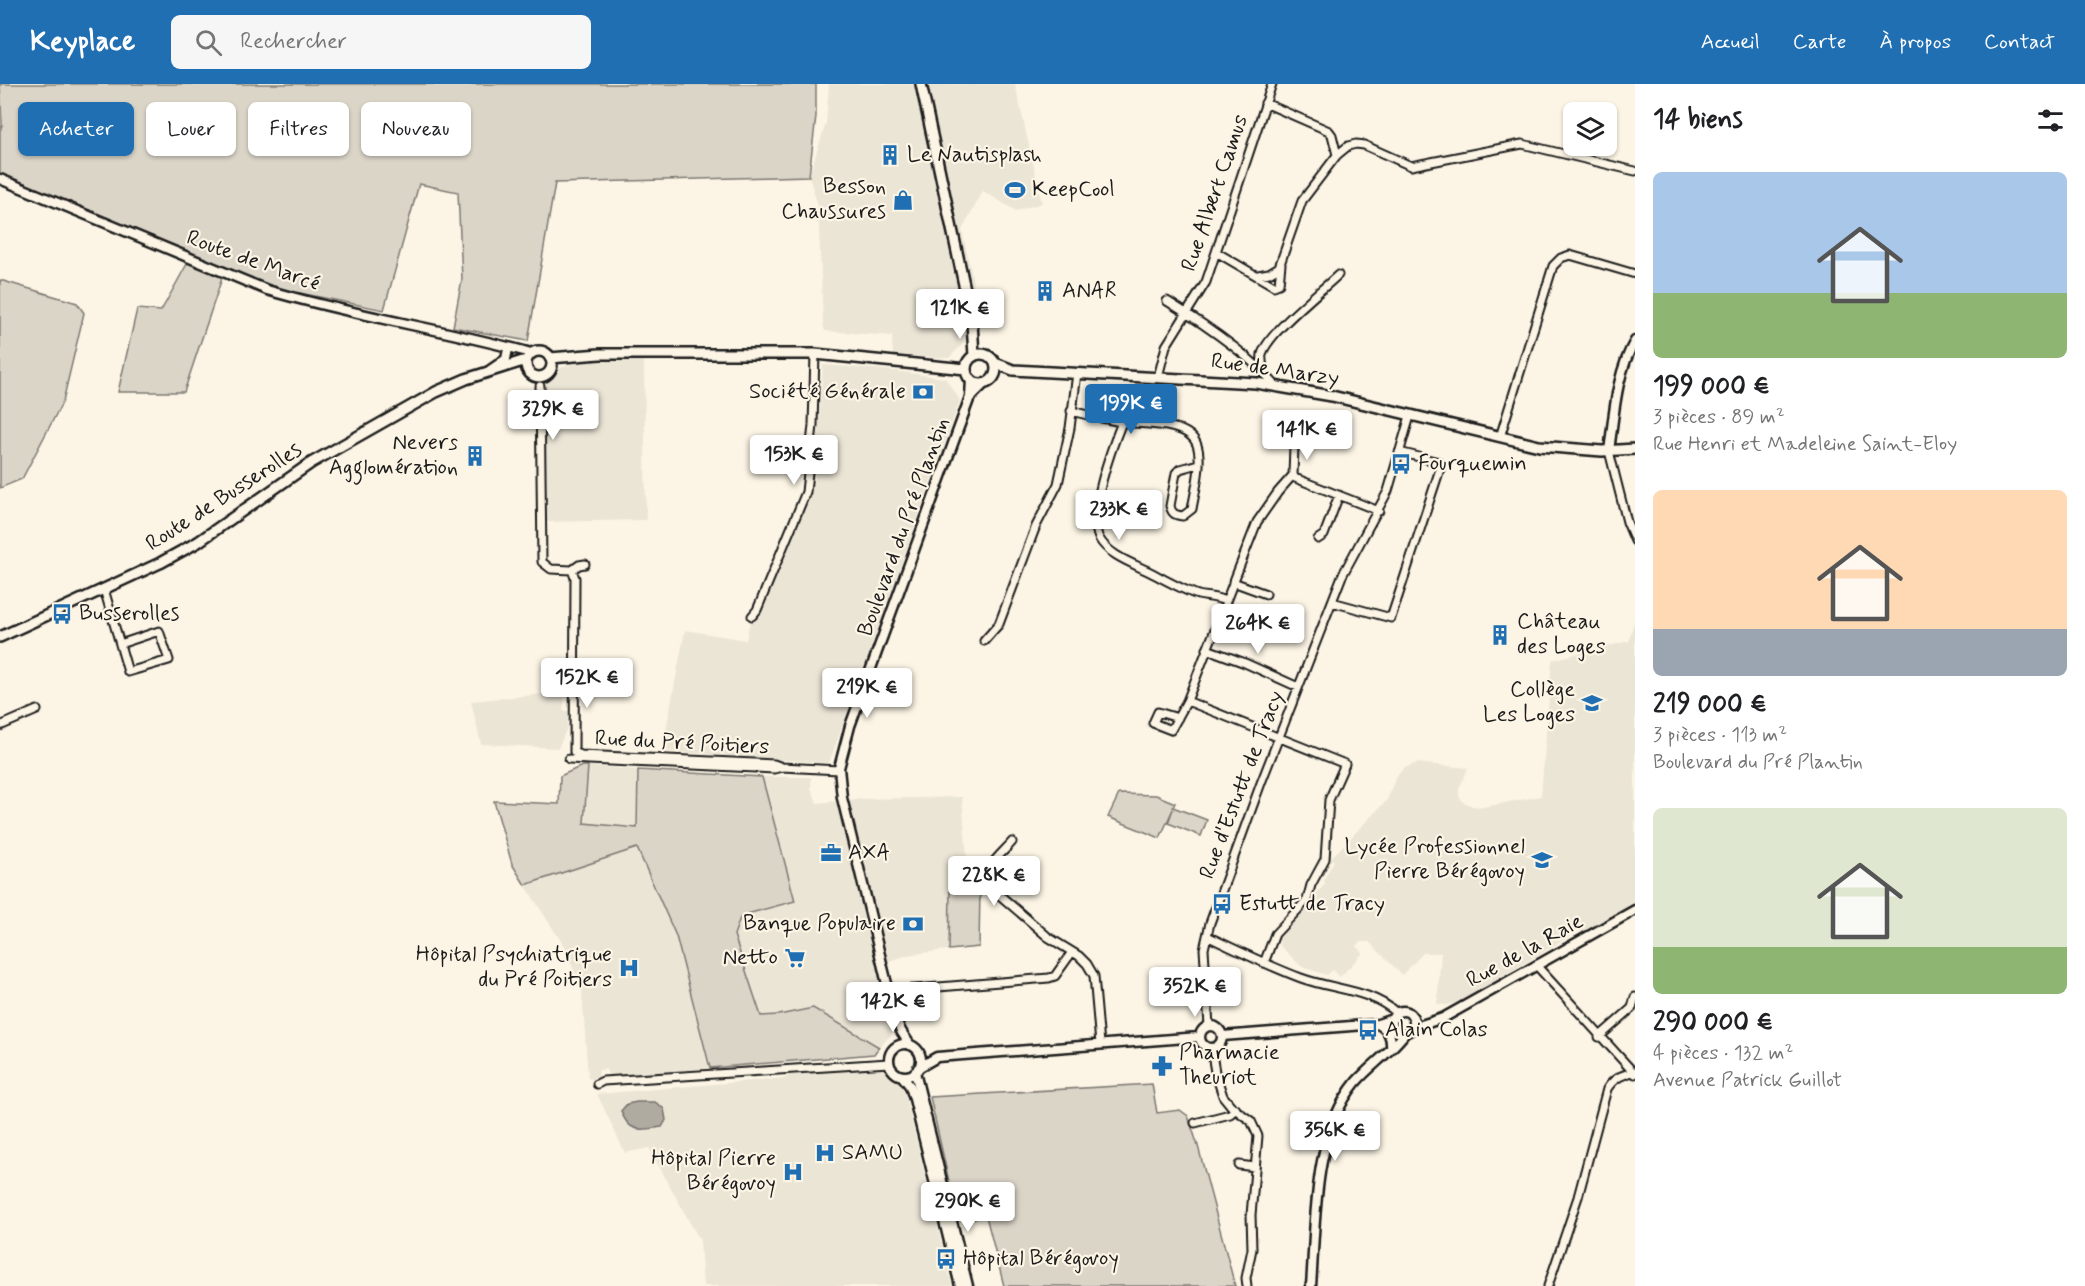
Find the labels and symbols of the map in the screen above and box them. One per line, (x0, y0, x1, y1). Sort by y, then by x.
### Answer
street label: Rue Albert Camus (1175, 111, 1255, 275)
place label: Le Nautisplash (907, 141, 1042, 169)
building icon: Le Nautisplash (878, 143, 902, 167)
place label: Besson Chaussures (781, 173, 886, 226)
place label: KeepCool (1032, 176, 1115, 204)
sports icon: KeepCool (1003, 178, 1027, 202)
shop icon: Besson Chaussures (891, 188, 915, 212)
street label: Route de Marcé (183, 224, 324, 298)
place label: ANAR (1062, 277, 1117, 305)
building icon: ANAR (1033, 279, 1057, 303)
pin: 121K € (911, 289, 1009, 340)
street label: Rue de Marzy (1209, 347, 1341, 393)
place label: Société Générale (749, 378, 906, 406)
bank icon: Société Générale (911, 380, 935, 404)
pin: 199K € (1082, 384, 1180, 435)
pin: 329K € (504, 390, 602, 441)
pin: 141K € (1258, 410, 1356, 461)
street label: Boulevard du Pré Plantin (851, 414, 957, 640)
place label: Nevers Agglomération (329, 429, 458, 485)
pin: 153K € (745, 435, 843, 486)
street label: Route de Busserolles (141, 436, 308, 558)
building icon: Nevers Agglomération (463, 444, 487, 468)
place label: Fourquemin (1418, 450, 1527, 478)
bus stop icon: Fourquemin (1389, 452, 1413, 476)
pin: 233K € (1070, 490, 1168, 541)
place label: Busserolles (79, 600, 180, 628)
bus stop icon: Busserolles (50, 602, 74, 626)
pin: 264K € (1209, 604, 1307, 655)
place label: Château des Loges (1517, 608, 1606, 662)
building icon: Château des Loges (1488, 623, 1512, 647)
pin: 152K € (538, 658, 636, 709)
pin: 219K € (818, 668, 916, 719)
place label: Collège Les Loges (1483, 676, 1575, 730)
street label: Rue d'Estutt de Tracy (1193, 687, 1291, 883)
school or university icon: Collège Les Loges (1580, 691, 1604, 715)
street label: Rue du Pré Poitiers (594, 724, 770, 762)
place label: Lycée Professionnel Pierre Bérégovoy (1345, 833, 1525, 887)
place label: AXA (848, 839, 890, 867)
office icon: AXA (819, 841, 843, 865)
school or university icon: Lycée Professionnel Pierre Bérégovoy (1530, 848, 1554, 872)
pin: 228K € (945, 856, 1043, 907)
place label: Estutt de Tracy (1239, 890, 1385, 918)
bus stop icon: Estutt de Tracy (1210, 892, 1234, 916)
street label: Rue de la Raie (1462, 907, 1589, 995)
place label: Banque Populaire (743, 910, 896, 938)
bank icon: Banque Populaire (901, 912, 925, 936)
place label: Hôpital Psychiatrique du Pré Poitiers (416, 941, 612, 994)
place label: Netto (723, 944, 778, 972)
supermarket icon: Netto (783, 946, 807, 970)
hospital icon: Hôpital Psychiatrique du Pré Poitiers (617, 956, 641, 980)
pin: 352K € (1146, 967, 1244, 1018)
pin: 142K € (844, 982, 942, 1033)
place label: Alain Colas (1385, 1016, 1488, 1044)
bus stop icon: Alain Colas (1356, 1018, 1380, 1042)
place label: Pharmacie Theuriot (1179, 1039, 1280, 1092)
pharmacy icon: Pharmacie Theuriot (1150, 1054, 1174, 1078)
pin: 356K € (1286, 1111, 1384, 1162)
place label: SAMU (842, 1139, 903, 1167)
hospital icon: SAMU (813, 1141, 837, 1165)
place label: Hôpital Pierre Bérégovoy (651, 1145, 776, 1199)
hospital icon: Hôpital Pierre Bérégovoy (781, 1160, 805, 1184)
pin: 290K € (919, 1182, 1017, 1233)
place label: Hôpital Bérégovoy (963, 1245, 1119, 1274)
bus stop icon: Hôpital Bérégovoy (934, 1247, 958, 1271)

